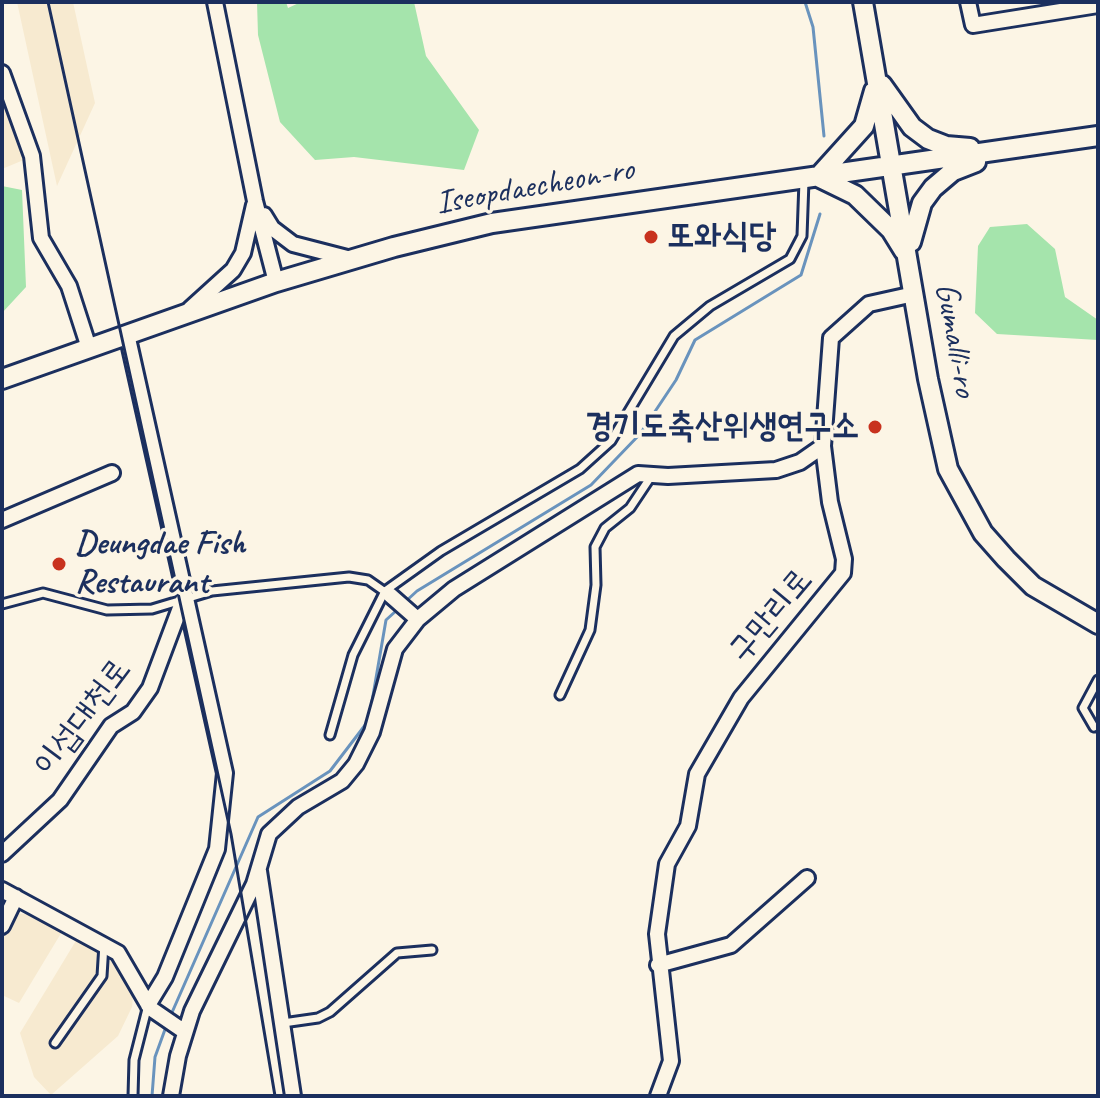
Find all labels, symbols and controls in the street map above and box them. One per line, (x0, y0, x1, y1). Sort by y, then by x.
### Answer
street label: Iseopdaecheon-ro (433, 150, 637, 224)
place label: 또와식당 (667, 217, 776, 257)
marker: 또와식당 (642, 228, 660, 246)
street label: Gumalli-ro (925, 280, 985, 400)
place label: 경기도축산위생연구소 (585, 407, 859, 447)
marker: 경기도축산위생연구소 (866, 418, 884, 436)
place label: Deungdae Fish Restaurant (75, 524, 245, 604)
marker: Deungdae Fish Restaurant (50, 555, 68, 573)
street label: 구만리로 (720, 561, 822, 671)
street label: 이섭대천로 (26, 651, 140, 785)

